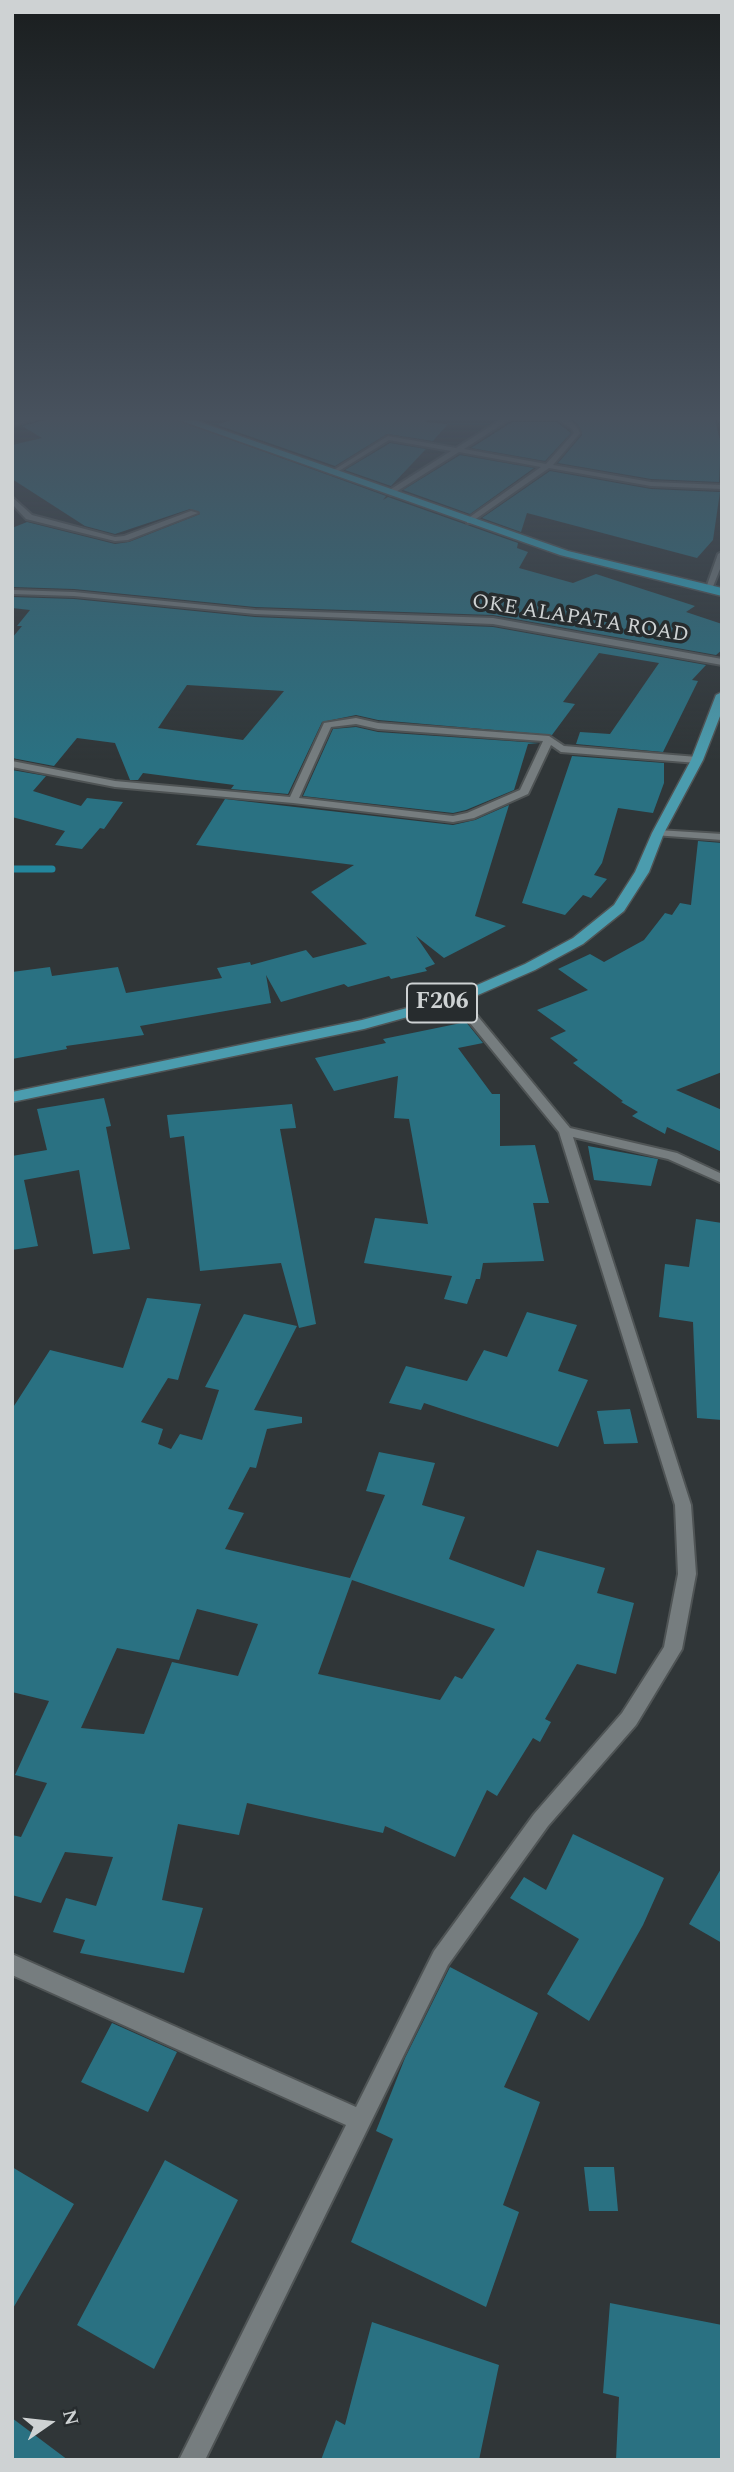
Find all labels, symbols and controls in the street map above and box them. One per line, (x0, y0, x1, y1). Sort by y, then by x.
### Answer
street label: OKE ALAPATA ROAD (470, 590, 690, 650)
road number: F206 (407, 984, 477, 1022)
north arrow (14, 2388, 84, 2458)
text: N (54, 2407, 86, 2429)

